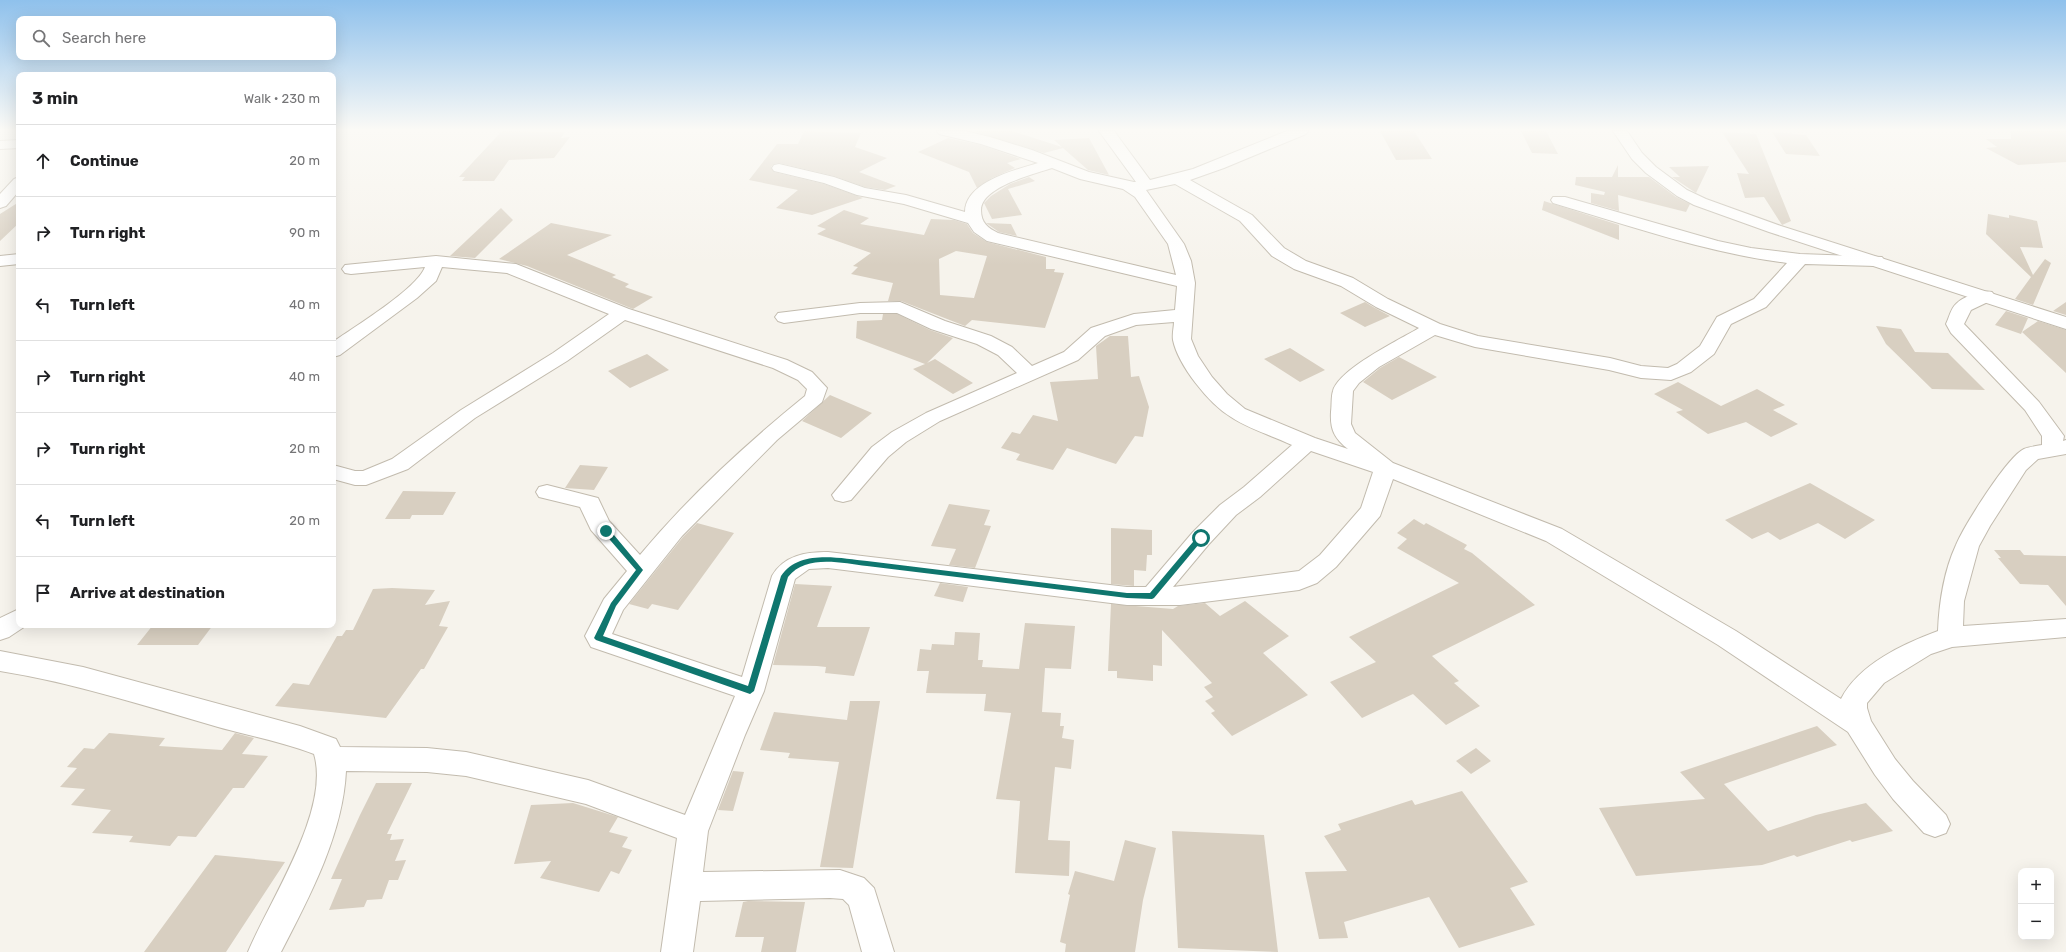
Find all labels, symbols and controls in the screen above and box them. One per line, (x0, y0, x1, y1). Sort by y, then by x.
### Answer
search box (16, 16, 336, 60)
icon: search (30, 27, 52, 49)
text: Search here (62, 29, 146, 47)
text: 3 min (32, 88, 78, 108)
text: Walk · 230 m (244, 91, 320, 106)
icon: ahead (32, 150, 54, 172)
text: Continue (70, 152, 139, 170)
text: 20 m (289, 153, 320, 168)
icon: right (32, 222, 54, 244)
text: Turn right (70, 224, 145, 242)
text: 90 m (289, 225, 320, 240)
icon: left (32, 294, 54, 316)
text: Turn left (70, 296, 135, 314)
text: 40 m (289, 297, 320, 312)
icon: right (32, 366, 54, 388)
text: Turn right (70, 368, 145, 386)
text: 40 m (289, 369, 320, 384)
icon: right (32, 438, 54, 460)
text: Turn right (70, 440, 145, 458)
text: 20 m (289, 441, 320, 456)
icon: left (32, 510, 54, 532)
text: Turn left (70, 512, 135, 530)
text: 20 m (289, 513, 320, 528)
route end (597, 522, 615, 540)
route start (1192, 529, 1210, 547)
icon: arrive (32, 582, 54, 604)
text: Arrive at destination (70, 584, 225, 602)
map controls (2018, 868, 2054, 940)
button: + (2018, 868, 2054, 904)
button: − (2018, 904, 2054, 940)

